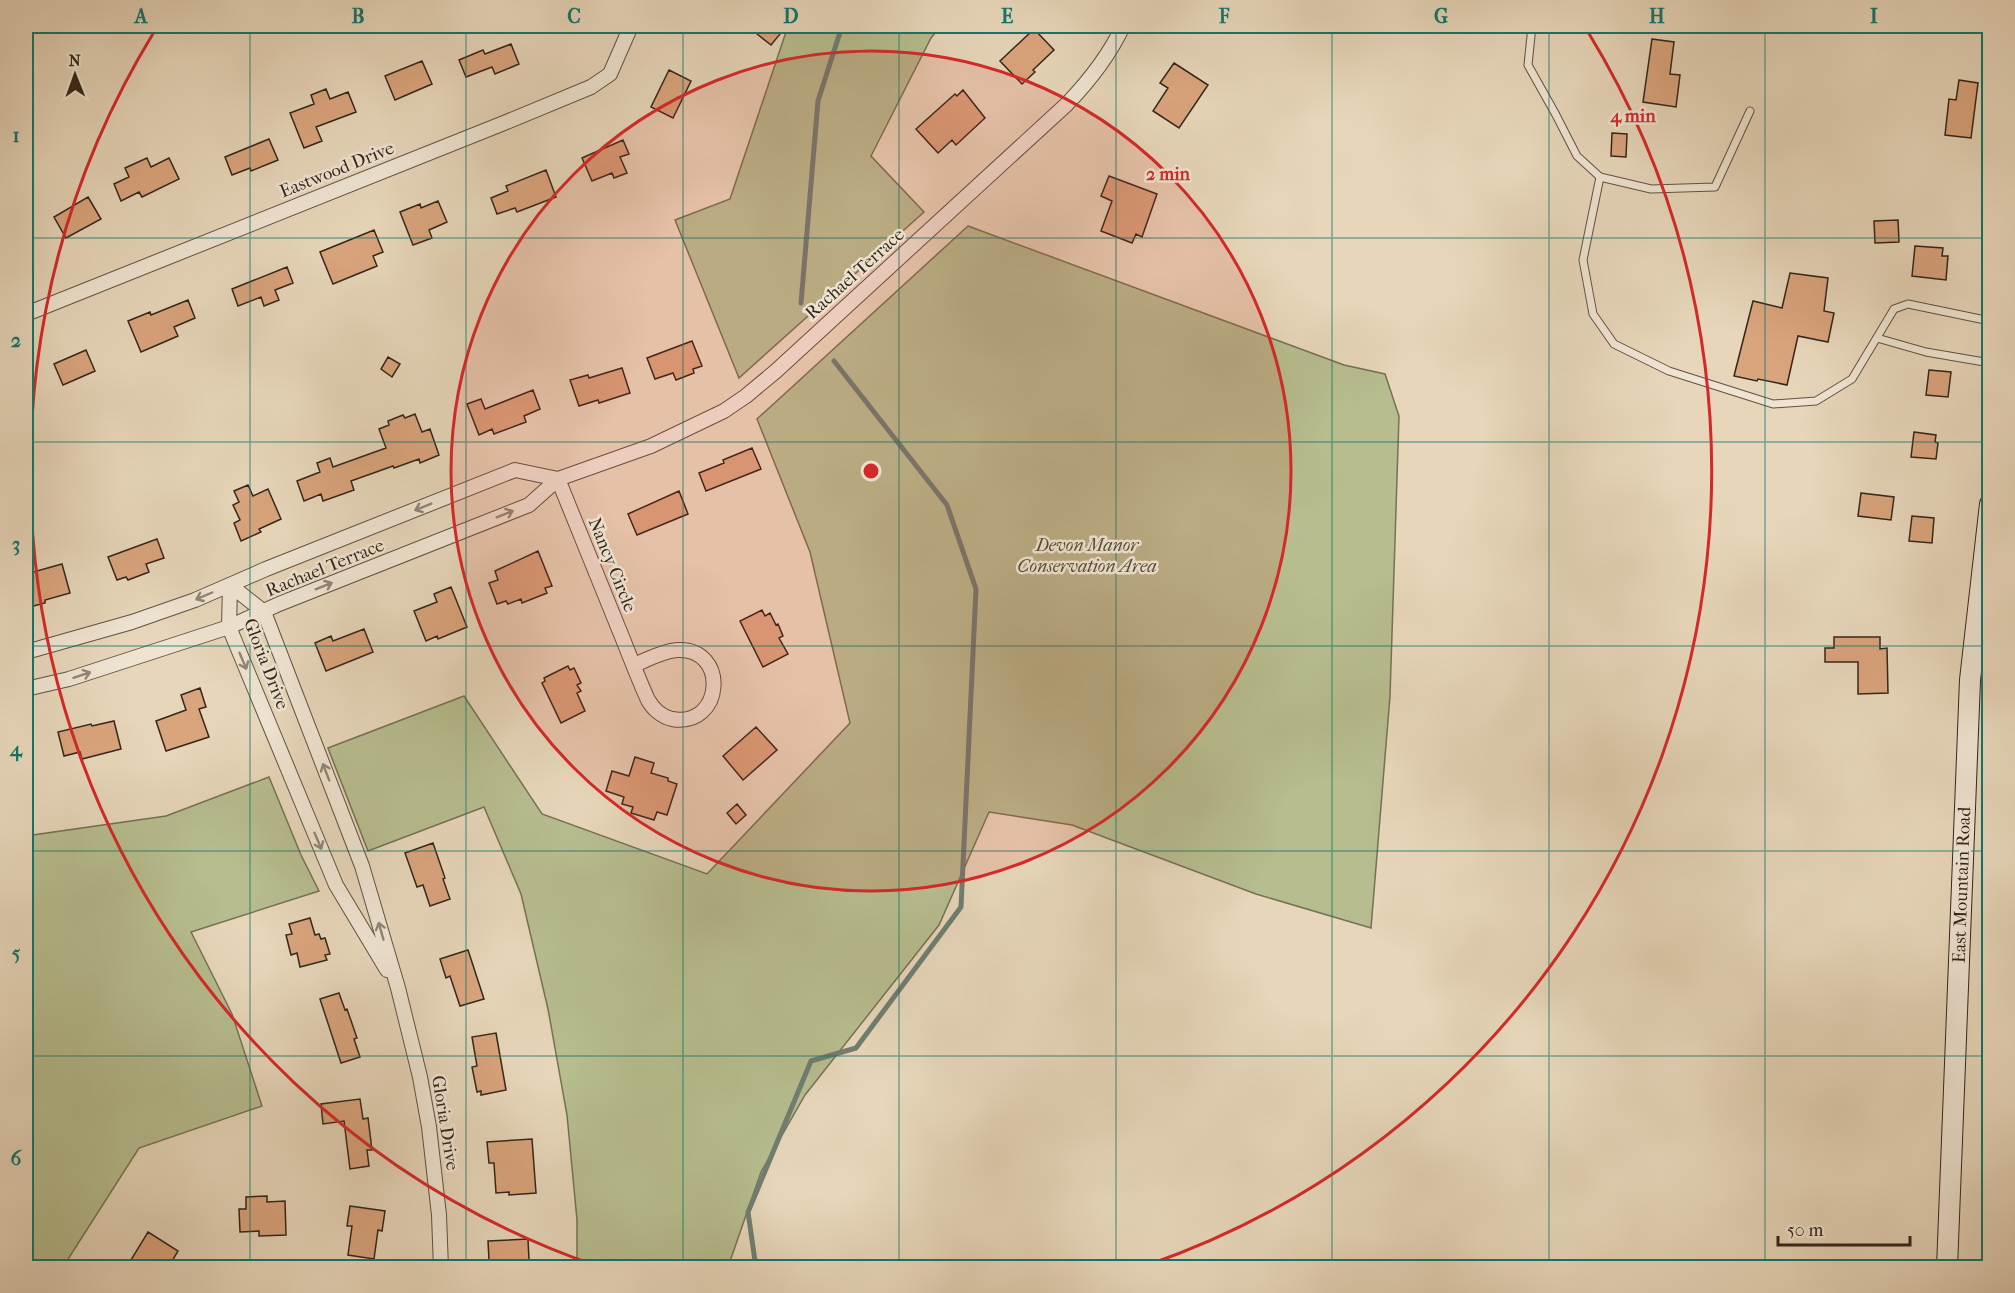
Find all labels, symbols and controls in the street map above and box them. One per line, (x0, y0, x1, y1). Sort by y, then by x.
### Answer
text: A (133, 5, 149, 28)
text: B (351, 5, 365, 28)
text: C (567, 5, 581, 28)
text: D (783, 5, 799, 28)
text: E (1001, 5, 1013, 28)
text: F (1218, 5, 1230, 28)
text: G (1434, 5, 1448, 28)
text: H (1649, 5, 1665, 28)
text: I (1870, 5, 1878, 28)
north arrow (45, 45, 105, 105)
text: N (69, 51, 82, 70)
text: 4 min (1609, 106, 1656, 127)
text: 1 (12, 124, 20, 147)
street label: Eastwood Drive (277, 138, 397, 202)
text: 2 min (1146, 164, 1190, 185)
street label: Rachael Terrace (801, 224, 909, 324)
text: 2 (11, 329, 21, 352)
centre of rings (861, 461, 881, 481)
one-way arrow (415, 502, 433, 513)
one-way arrow (496, 508, 514, 519)
street label: Nancy Circle (584, 515, 640, 615)
text: 3 (12, 533, 20, 556)
street label: Rachael Terrace (263, 535, 387, 601)
park label: Devon Manor Conservation Area (1017, 535, 1157, 577)
one-way arrow (315, 580, 333, 591)
one-way arrow (195, 591, 213, 603)
street label: Gloria Drive (239, 616, 293, 713)
one-way arrow (238, 652, 249, 670)
one-way arrow (72, 668, 91, 679)
text: 4 (9, 738, 23, 762)
one-way arrow (320, 764, 331, 782)
street label: East Mountain Road (1949, 806, 1975, 964)
one-way arrow (313, 832, 324, 850)
one-way arrow (375, 922, 386, 941)
text: 5 (12, 942, 21, 965)
street label: Gloria Drive (427, 1074, 463, 1172)
text: 6 (11, 1147, 23, 1170)
scale bar (1778, 1209, 1910, 1247)
text: 50 m (1787, 1220, 1824, 1241)

